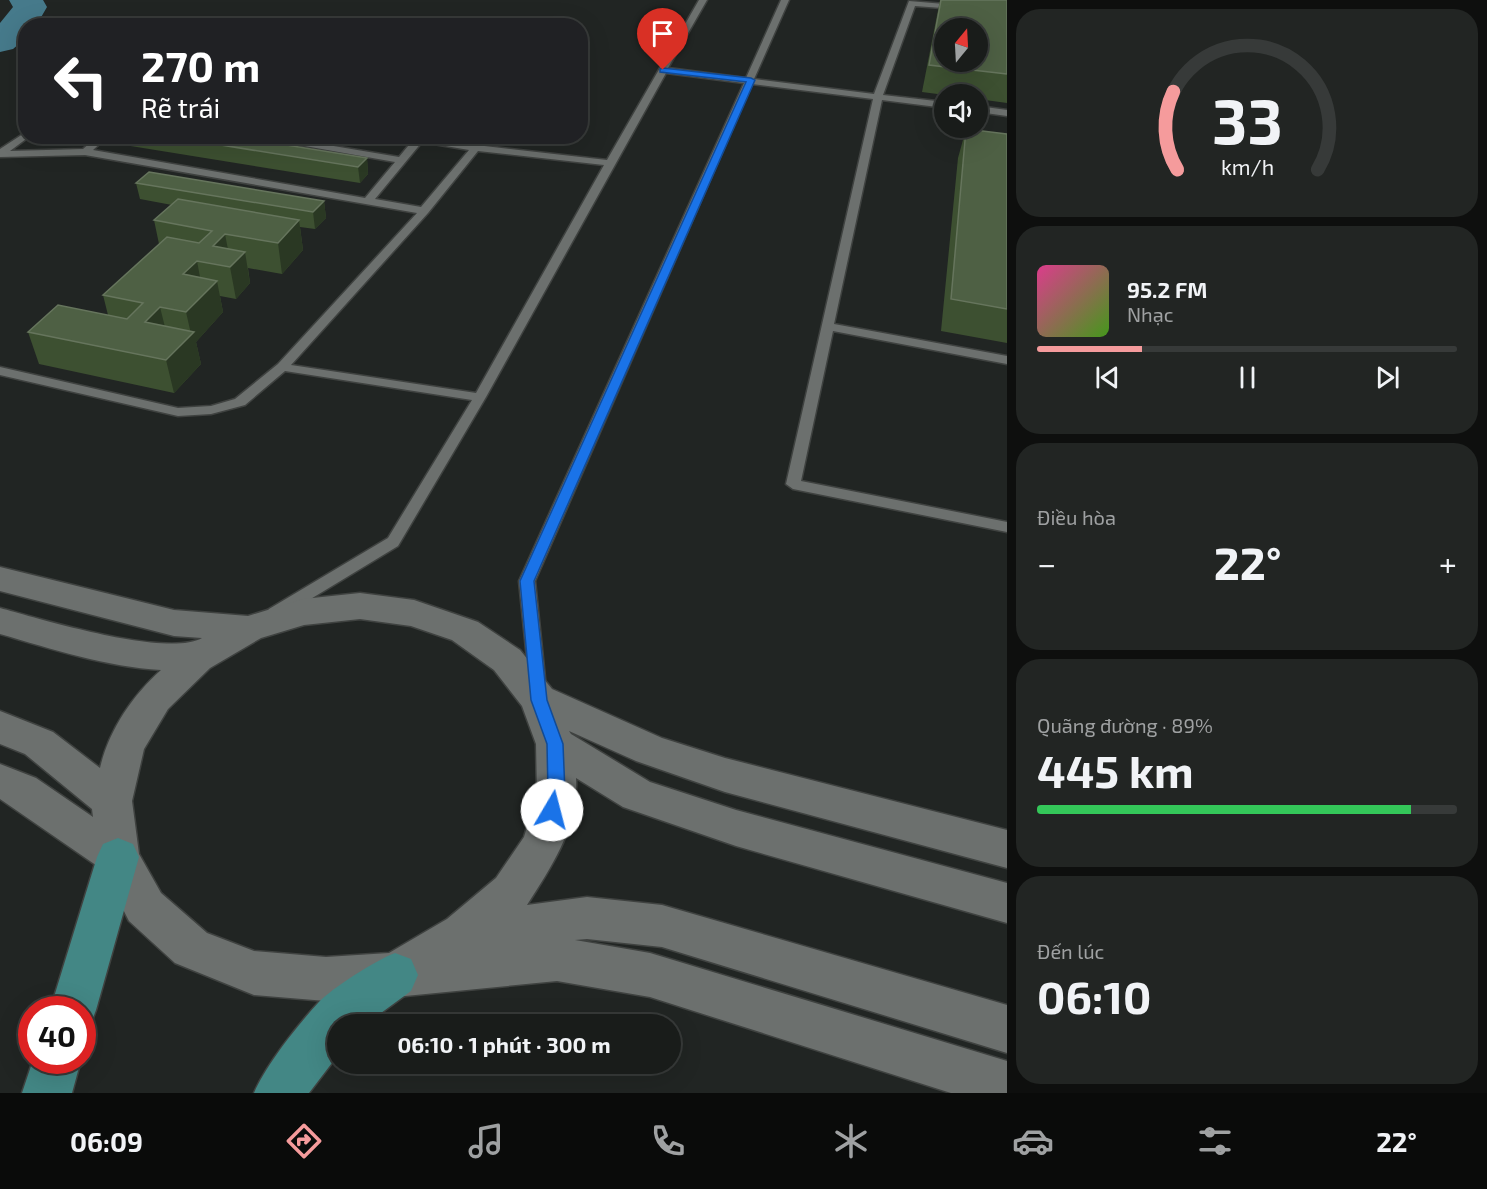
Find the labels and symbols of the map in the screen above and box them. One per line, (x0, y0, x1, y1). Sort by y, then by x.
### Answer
pin (637, 8, 688, 70)
north arrow (934, 18, 988, 72)
position arrow (520, 778, 584, 842)
speed limit sign: 40 (18, 996, 96, 1074)

